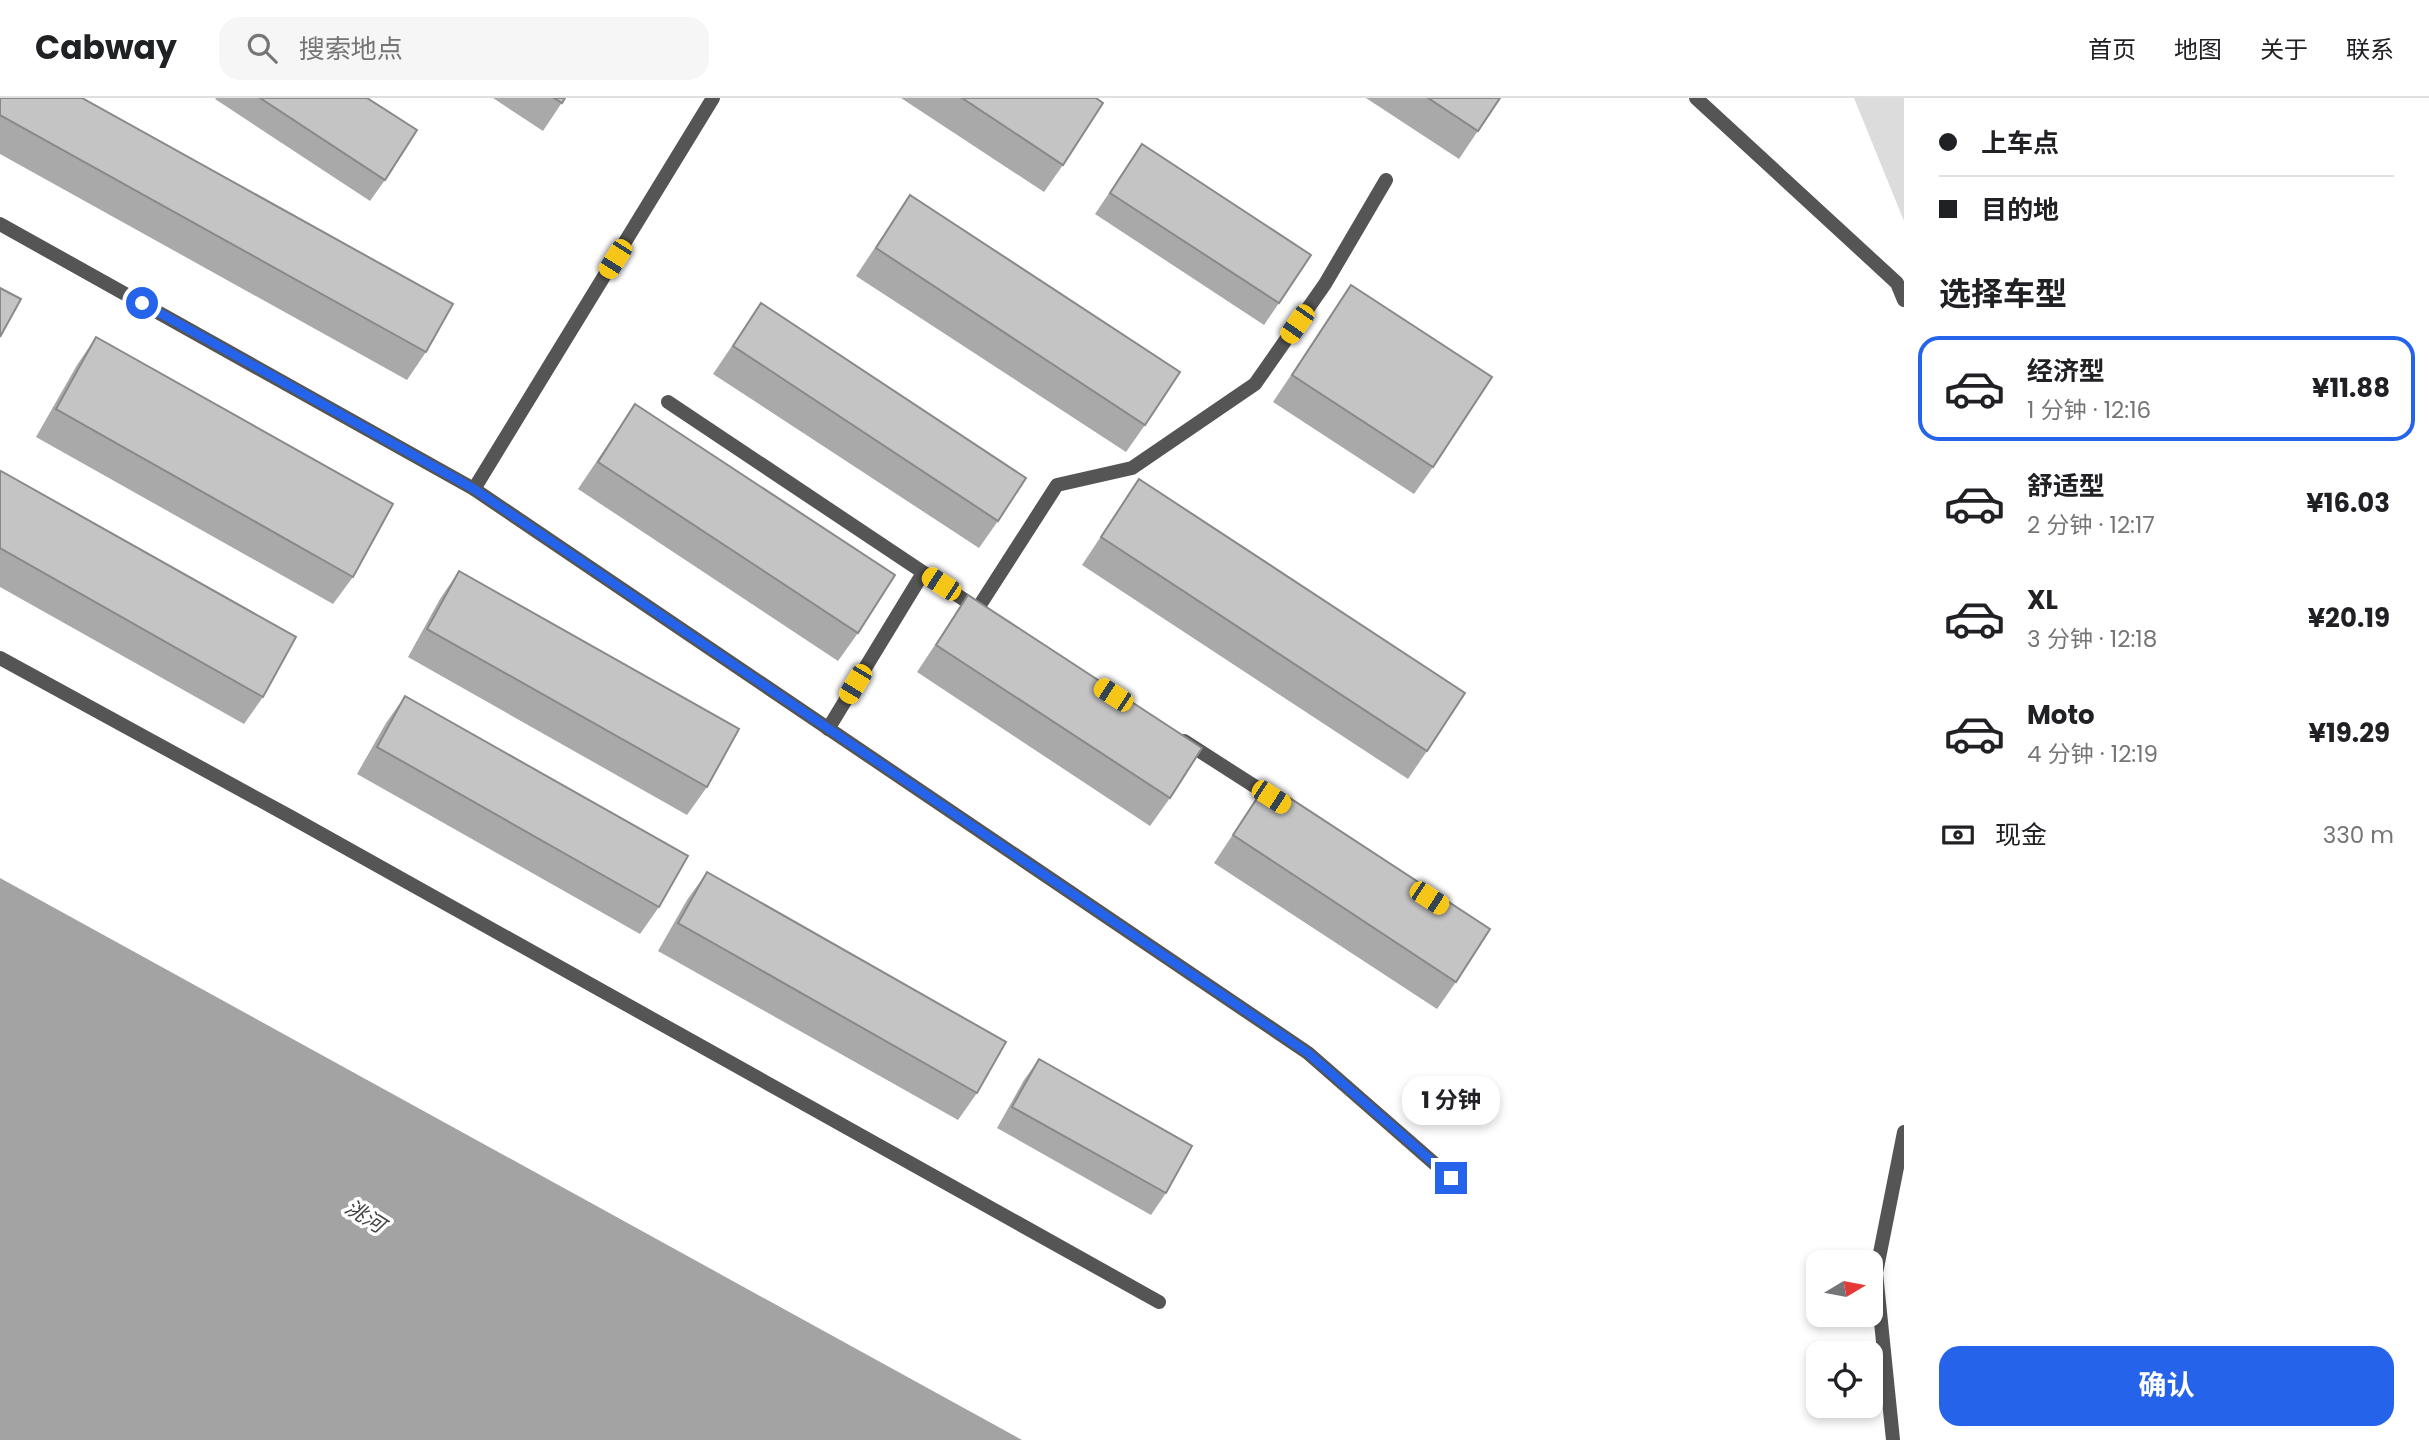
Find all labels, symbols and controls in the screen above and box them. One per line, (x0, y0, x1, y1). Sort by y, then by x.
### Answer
search box (219, 17, 709, 80)
text: Cabway (35, 24, 177, 71)
icon: search (243, 29, 281, 67)
text: 搜索地点 (299, 31, 403, 67)
text: 首页 (2088, 33, 2136, 66)
text: 地图 (2174, 33, 2222, 66)
text: 关于 (2260, 33, 2308, 66)
text: 联系 (2346, 33, 2394, 66)
text: 上车点 (1981, 125, 2059, 161)
text: 目的地 (1981, 192, 2059, 228)
car (595, 236, 636, 282)
text: 选择车型 (1939, 271, 2067, 316)
route start (126, 287, 158, 319)
car (1277, 301, 1318, 347)
text: 经济型 (2027, 353, 2105, 389)
icon: car (1943, 357, 2006, 420)
text: ¥11.88 (2312, 370, 2390, 406)
text: 1 分钟 · 12:16 (2027, 394, 2151, 426)
text: 舒适型 (2027, 468, 2105, 504)
icon: car (1943, 472, 2006, 535)
text: ¥16.03 (2306, 485, 2390, 521)
text: 2 分钟 · 12:17 (2027, 509, 2155, 541)
car (918, 564, 965, 604)
text: XL (2027, 582, 2058, 618)
icon: car (1943, 587, 2006, 650)
text: ¥20.19 (2308, 600, 2390, 636)
text: 3 分钟 · 12:18 (2027, 623, 2157, 655)
car (836, 661, 875, 707)
car (1090, 675, 1137, 715)
text: Moto (2027, 697, 2095, 733)
icon: car (1943, 702, 2006, 765)
text: ¥19.29 (2309, 715, 2390, 751)
text: 4 分钟 · 12:19 (2027, 738, 2158, 770)
car (1248, 777, 1295, 817)
icon: cash (1939, 816, 1977, 854)
text: 现金 (1995, 817, 2047, 853)
text: 330 m (2323, 819, 2394, 851)
car (1406, 878, 1453, 918)
callout: 1 分钟 (1402, 1076, 1500, 1126)
text: 1 分钟 (1421, 1084, 1481, 1116)
route end (1435, 1162, 1467, 1194)
water label: 洮河 (340, 1193, 394, 1242)
north arrow (1806, 1250, 1883, 1326)
map controls (1806, 1250, 1883, 1418)
button: locate (1806, 1341, 1883, 1418)
button: 确认 (1939, 1346, 2394, 1426)

